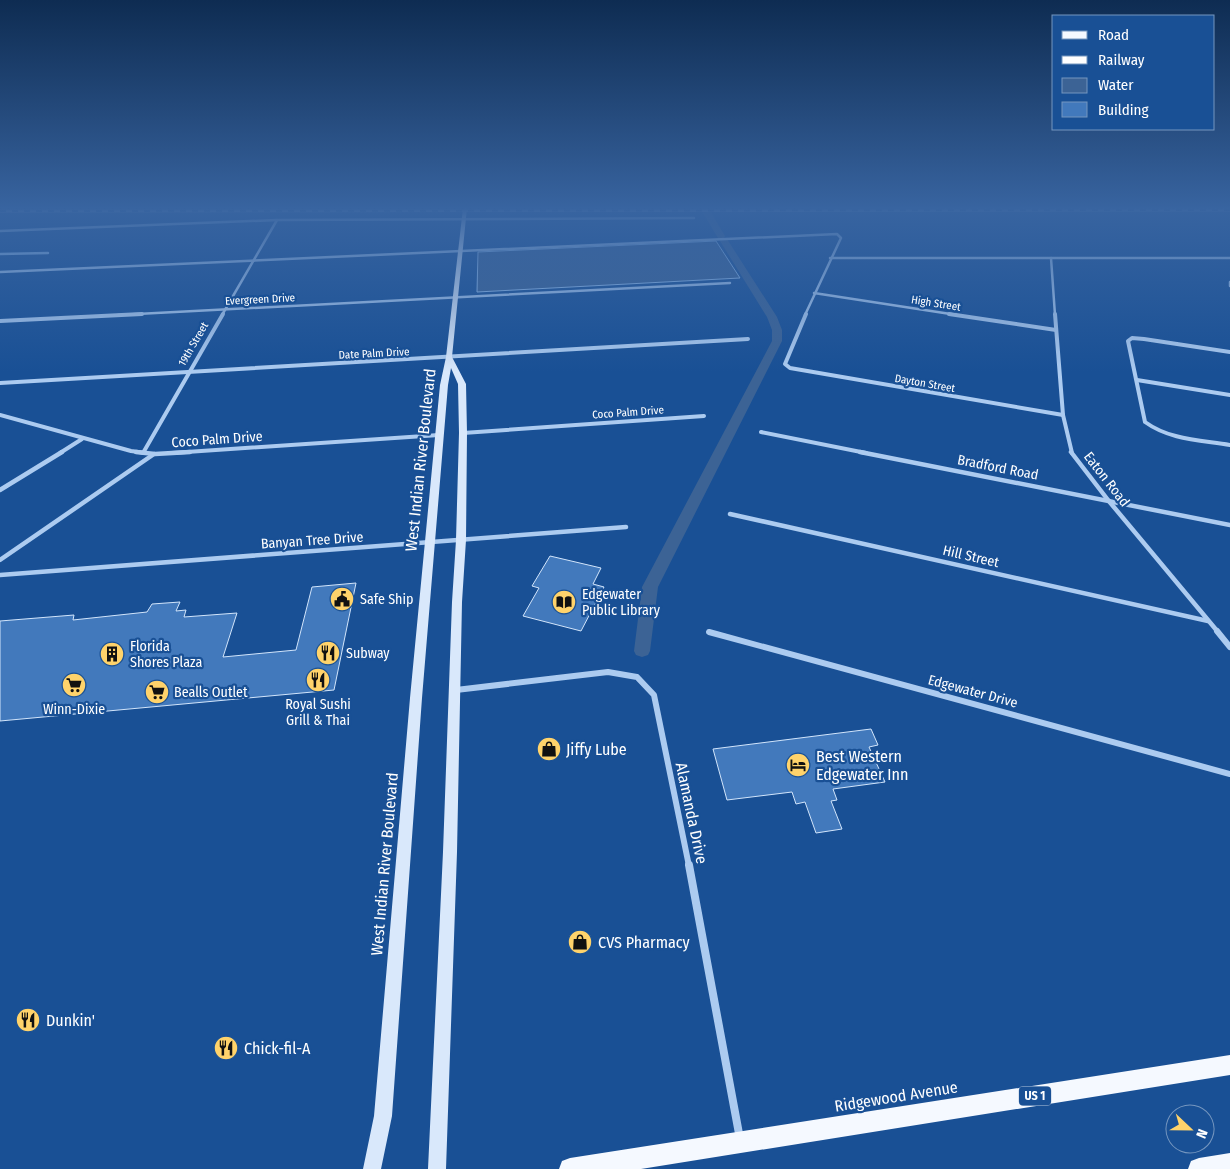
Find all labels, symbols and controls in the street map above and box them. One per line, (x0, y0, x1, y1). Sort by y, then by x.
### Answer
legend (1052, 15, 1215, 130)
text: Road (1098, 26, 1129, 44)
text: Railway (1098, 51, 1145, 69)
text: Water (1098, 76, 1134, 94)
text: Building (1098, 101, 1149, 119)
street label: Evergreen Drive (225, 291, 295, 308)
street label: High Street (910, 293, 962, 314)
street label: 19th Street (176, 320, 211, 369)
street label: Date Palm Drive (338, 345, 410, 362)
street label: West Indian River Boulevard (401, 368, 440, 552)
street label: Dayton Street (894, 372, 957, 395)
street label: Coco Palm Drive (592, 404, 664, 421)
street label: Coco Palm Drive (171, 428, 263, 451)
street label: Eaton Road (1080, 449, 1133, 510)
street label: Bradford Road (956, 451, 1040, 484)
street label: Banyan Tree Drive (260, 528, 364, 553)
street label: Hill Street (941, 542, 1001, 571)
public building icon: Safe Ship (329, 586, 355, 612)
place label: Edgewater Public Library (582, 586, 661, 619)
library icon: Edgewater Public Library (551, 589, 577, 615)
place label: Safe Ship (360, 591, 413, 608)
place label: Florida Shores Plaza (130, 638, 202, 671)
restaurant icon: Subway (315, 640, 341, 666)
building icon: Florida Shores Plaza (99, 641, 125, 667)
place label: Subway (346, 645, 390, 662)
restaurant icon: Royal Sushi Grill & Thai (305, 667, 331, 693)
street label: Edgewater Drive (926, 671, 1020, 712)
supermarket icon: Winn-Dixie (61, 672, 87, 698)
supermarket icon: Bealls Outlet (144, 679, 170, 705)
place label: Bealls Outlet (174, 684, 248, 701)
place label: Royal Sushi Grill & Thai (285, 696, 351, 729)
place label: Winn-Dixie (43, 701, 105, 718)
shop icon: Jiffy Lube (536, 736, 562, 762)
place label: Jiffy Lube (566, 740, 627, 759)
place label: Best Western Edgewater Inn (816, 747, 908, 784)
hotel icon: Best Western Edgewater Inn (785, 752, 811, 778)
street label: Alamanda Drive (672, 761, 712, 866)
street label: West Indian River Boulevard (367, 772, 402, 956)
shop icon: CVS Pharmacy (567, 929, 593, 955)
place label: CVS Pharmacy (598, 933, 691, 952)
restaurant icon: Dunkin' (15, 1007, 41, 1033)
place label: Dunkin' (46, 1011, 95, 1030)
restaurant icon: Chick-fil-A (213, 1035, 239, 1061)
place label: Chick-fil-A (244, 1039, 311, 1058)
street label: Ridgewood Avenue (833, 1077, 959, 1116)
road number: US 1 (1019, 1086, 1051, 1106)
north arrow (1165, 1104, 1215, 1154)
text: N (1192, 1127, 1211, 1141)

